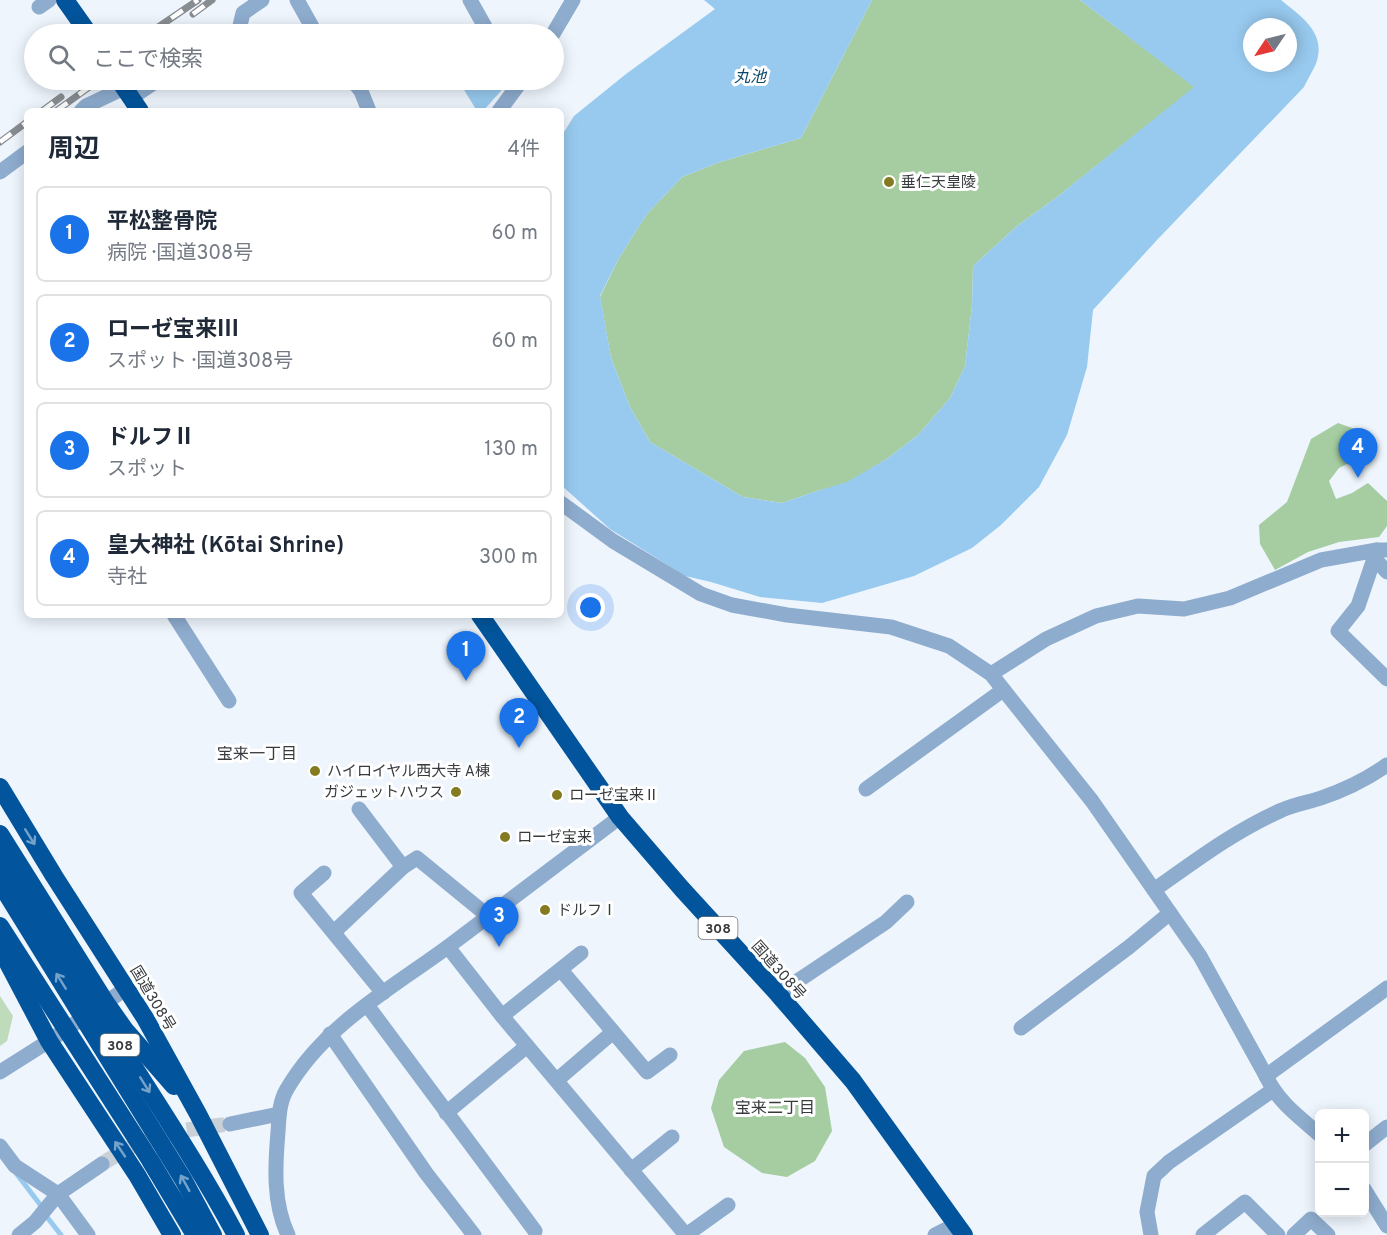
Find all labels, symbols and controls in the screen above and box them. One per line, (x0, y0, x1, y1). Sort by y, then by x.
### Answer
north arrow (1243, 18, 1297, 72)
search box (24, 24, 564, 90)
icon: search (45, 41, 78, 74)
text: ここで検索 (93, 47, 203, 74)
water label: 丸池 (734, 68, 768, 88)
text: 周辺 (48, 134, 100, 167)
text: 4件 (508, 137, 540, 163)
place label: 垂仁天皇陵 (901, 174, 976, 193)
marker: 垂仁天皇陵 (882, 175, 896, 189)
text: 平松整骨院 (107, 209, 217, 236)
text: 1 (66, 221, 74, 247)
text: 60 m (492, 221, 538, 247)
text: 病院 · 国道308号 (107, 241, 253, 267)
text: ローゼ宝来Ⅲ (107, 317, 239, 344)
text: 2 (63, 329, 76, 355)
text: 60 m (492, 329, 538, 355)
text: スポット · 国道308号 (107, 349, 293, 375)
text: ドルフⅡ (107, 425, 195, 452)
pin: 4 (1338, 428, 1378, 478)
text: 3 (64, 437, 76, 463)
text: 130 m (484, 437, 538, 463)
text: スポット (107, 457, 187, 483)
text: 皇大神社 (Kōtai Shrine) (107, 533, 344, 560)
text: 4 (63, 545, 76, 571)
text: 300 m (479, 545, 538, 571)
text: 寺社 (107, 565, 147, 591)
your location (576, 593, 605, 622)
pin: 1 (446, 632, 486, 681)
pin: 2 (500, 698, 538, 748)
district label: 宝来一丁目 (217, 745, 297, 765)
place label: ハイロイヤル西大寺 A棟 (327, 762, 490, 782)
marker: ハイロイヤル西大寺 A棟 (308, 764, 322, 778)
place label: ガジェットハウス (324, 784, 444, 803)
marker: ガジェットハウス (449, 785, 463, 799)
place label: ローゼ宝来Ⅱ (569, 787, 659, 806)
marker: ローゼ宝来Ⅱ (550, 788, 564, 802)
one-way arrow (25, 828, 37, 845)
place label: ローゼ宝来 (517, 829, 592, 848)
marker: ローゼ宝来 (498, 830, 512, 844)
pin: 3 (480, 898, 518, 947)
place label: ドルフⅠ (557, 902, 617, 921)
marker: ドルフⅠ (538, 903, 552, 917)
road number: 308 (698, 917, 738, 939)
street label: 国道308号 (747, 938, 809, 1004)
street label: 国道308号 (125, 963, 179, 1035)
one-way arrow (55, 973, 68, 990)
road number: 308 (100, 1034, 140, 1056)
one-way arrow (139, 1076, 151, 1092)
district label: 宝来二丁目 (735, 1099, 815, 1119)
map controls (1315, 1109, 1369, 1217)
button: + (1315, 1109, 1369, 1163)
one-way arrow (114, 1141, 126, 1158)
button: − (1315, 1163, 1369, 1217)
one-way arrow (179, 1175, 191, 1192)

